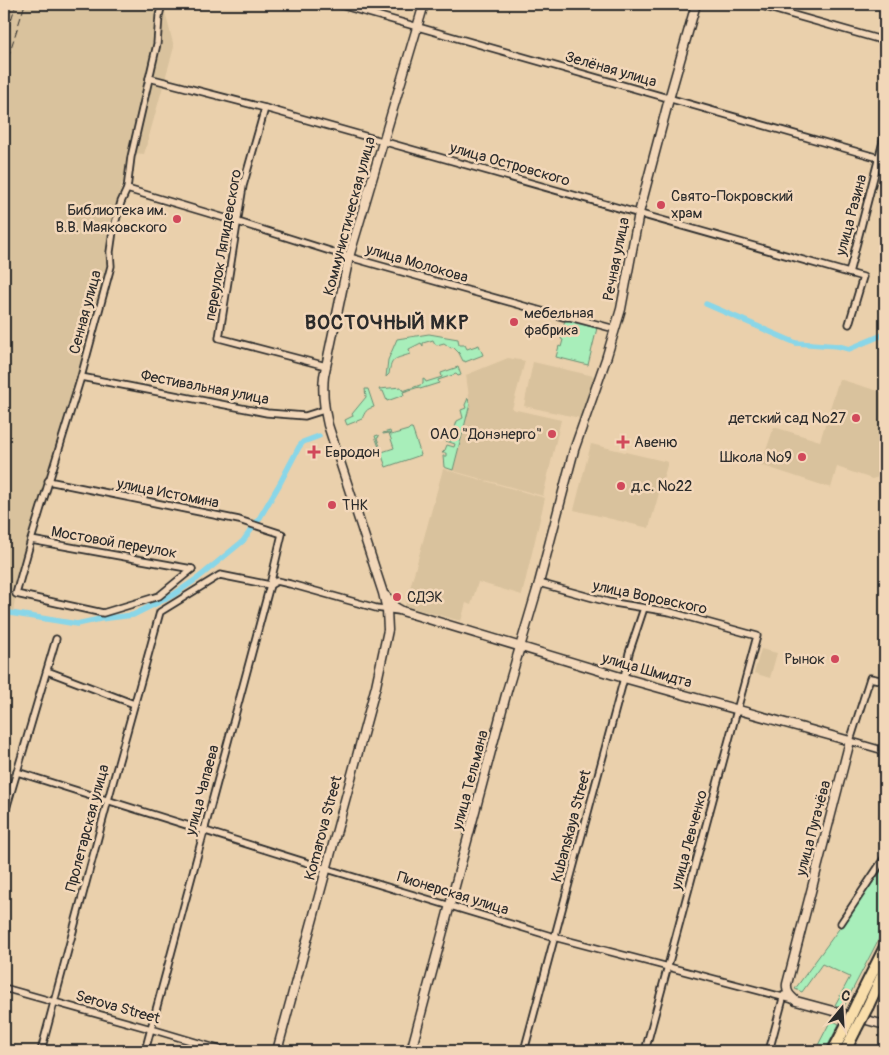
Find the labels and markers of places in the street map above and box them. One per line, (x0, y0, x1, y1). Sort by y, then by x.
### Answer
place label: Свято-Покровский храм (671, 187, 793, 223)
marker: Свято-Покровский храм (655, 199, 667, 211)
place label: Библиотека им. В.В. Маяковского (56, 201, 167, 237)
marker: Библиотека им. В.В. Маяковского (171, 213, 183, 225)
place label: мебельная фабрика (524, 304, 594, 340)
marker: мебельная фабрика (508, 316, 520, 328)
place label: детский сад №27 (728, 409, 846, 428)
marker: детский сад №27 (850, 412, 862, 424)
place label: ОАО "Донэнерго" (430, 425, 542, 444)
marker: ОАО "Донэнерго" (546, 428, 558, 440)
place label: Авеню (634, 433, 678, 452)
marker: Авеню (616, 435, 630, 449)
place label: Евродон (325, 443, 380, 462)
marker: Евродон (307, 445, 321, 459)
place label: Школа №9 (720, 448, 792, 467)
marker: Школа №9 (796, 451, 808, 463)
place label: д.с. №22 (631, 477, 692, 496)
marker: д.с. №22 (615, 480, 627, 492)
place label: ТНК (342, 496, 368, 515)
marker: ТНК (326, 499, 338, 511)
place label: СДЭК (407, 588, 443, 607)
marker: СДЭК (391, 591, 403, 603)
place label: Рынок (785, 650, 825, 669)
marker: Рынок (829, 653, 841, 665)

